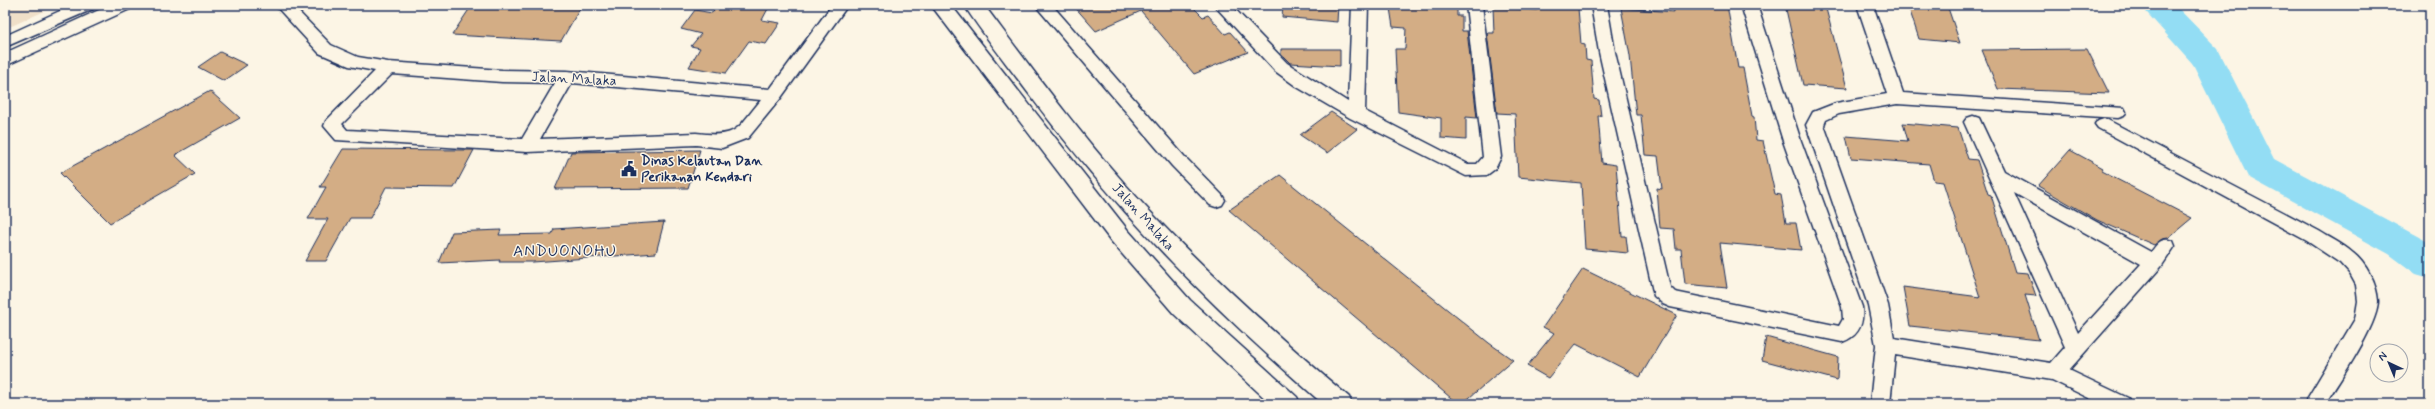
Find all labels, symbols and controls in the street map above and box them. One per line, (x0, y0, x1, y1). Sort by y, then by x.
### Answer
street label: Jalan Malaka (531, 68, 617, 90)
place label: Dinas Kelautan Dan Perikanan Kendari (641, 152, 763, 186)
public building icon: Dinas Kelautan Dan Perikanan Kendari (620, 160, 638, 178)
street label: Jalan Malaka (1108, 179, 1178, 255)
district label: ANDUONOHU (513, 241, 617, 262)
north arrow (2369, 343, 2409, 383)
text: N (2375, 349, 2390, 364)

